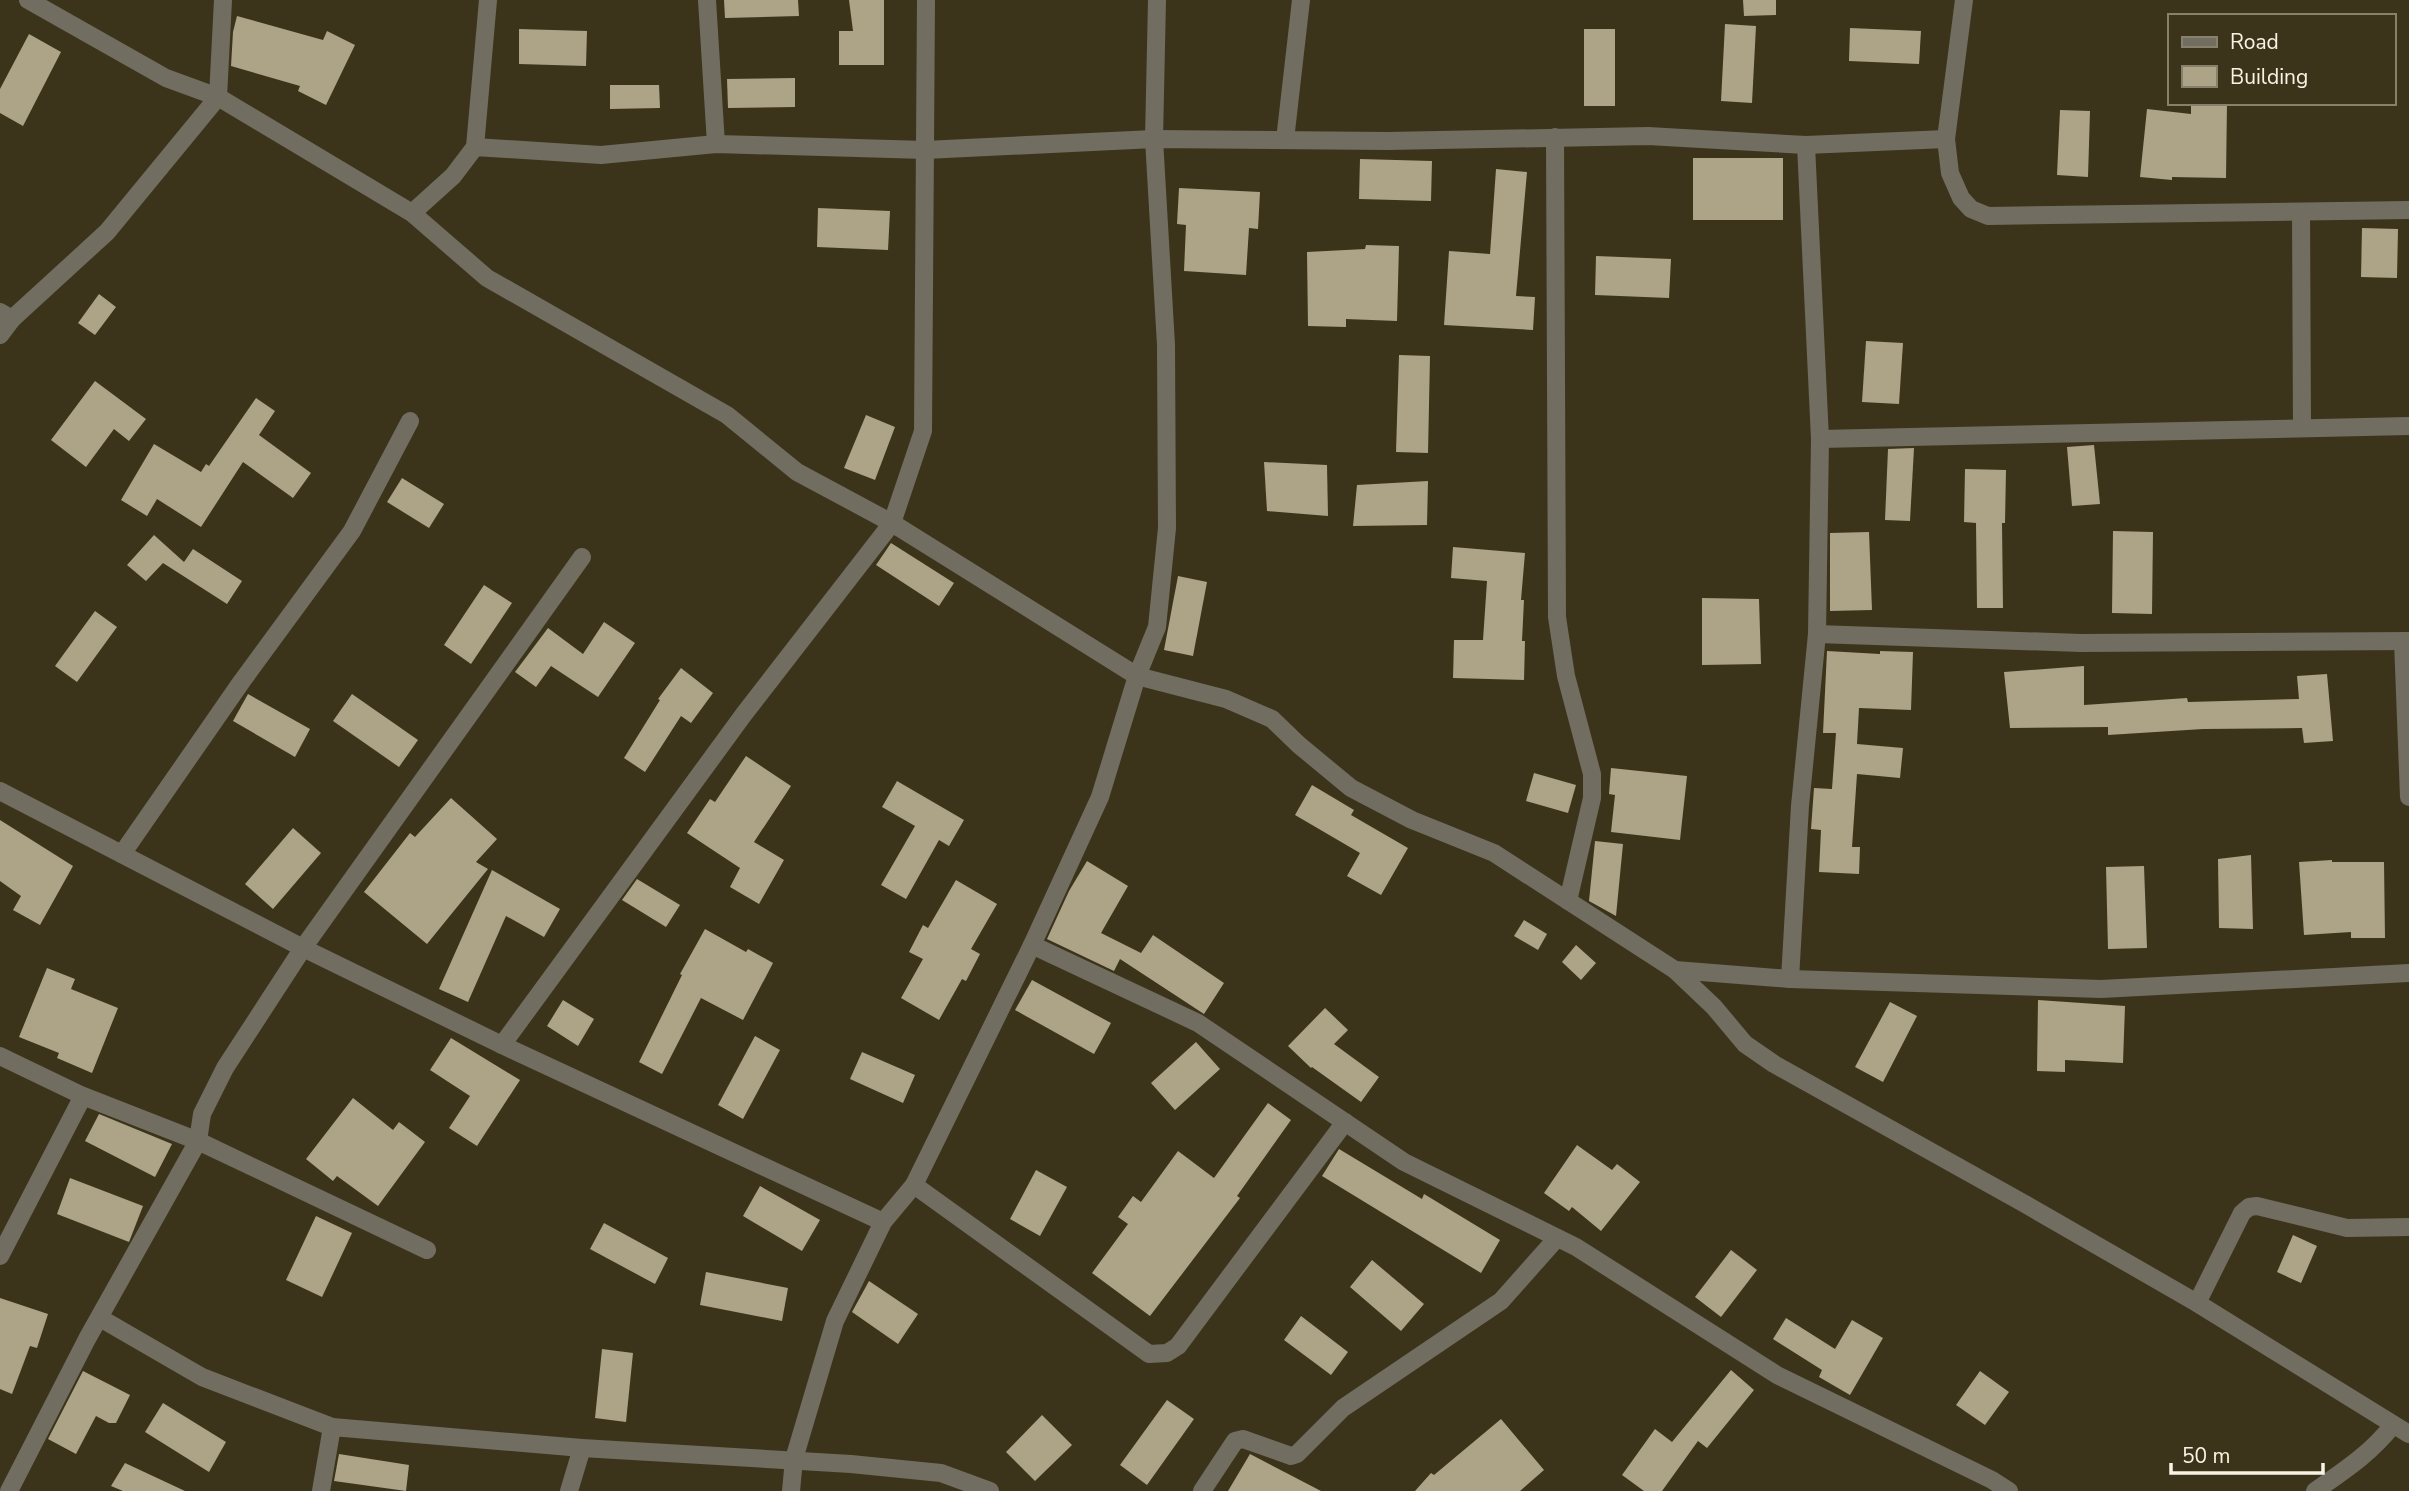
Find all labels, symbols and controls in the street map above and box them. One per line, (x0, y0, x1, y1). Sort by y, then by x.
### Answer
legend (2168, 14, 2395, 105)
text: Road (2230, 28, 2279, 56)
text: Building (2230, 63, 2308, 91)
scale bar (2171, 1432, 2323, 1476)
text: 50 m (2182, 1442, 2231, 1470)

